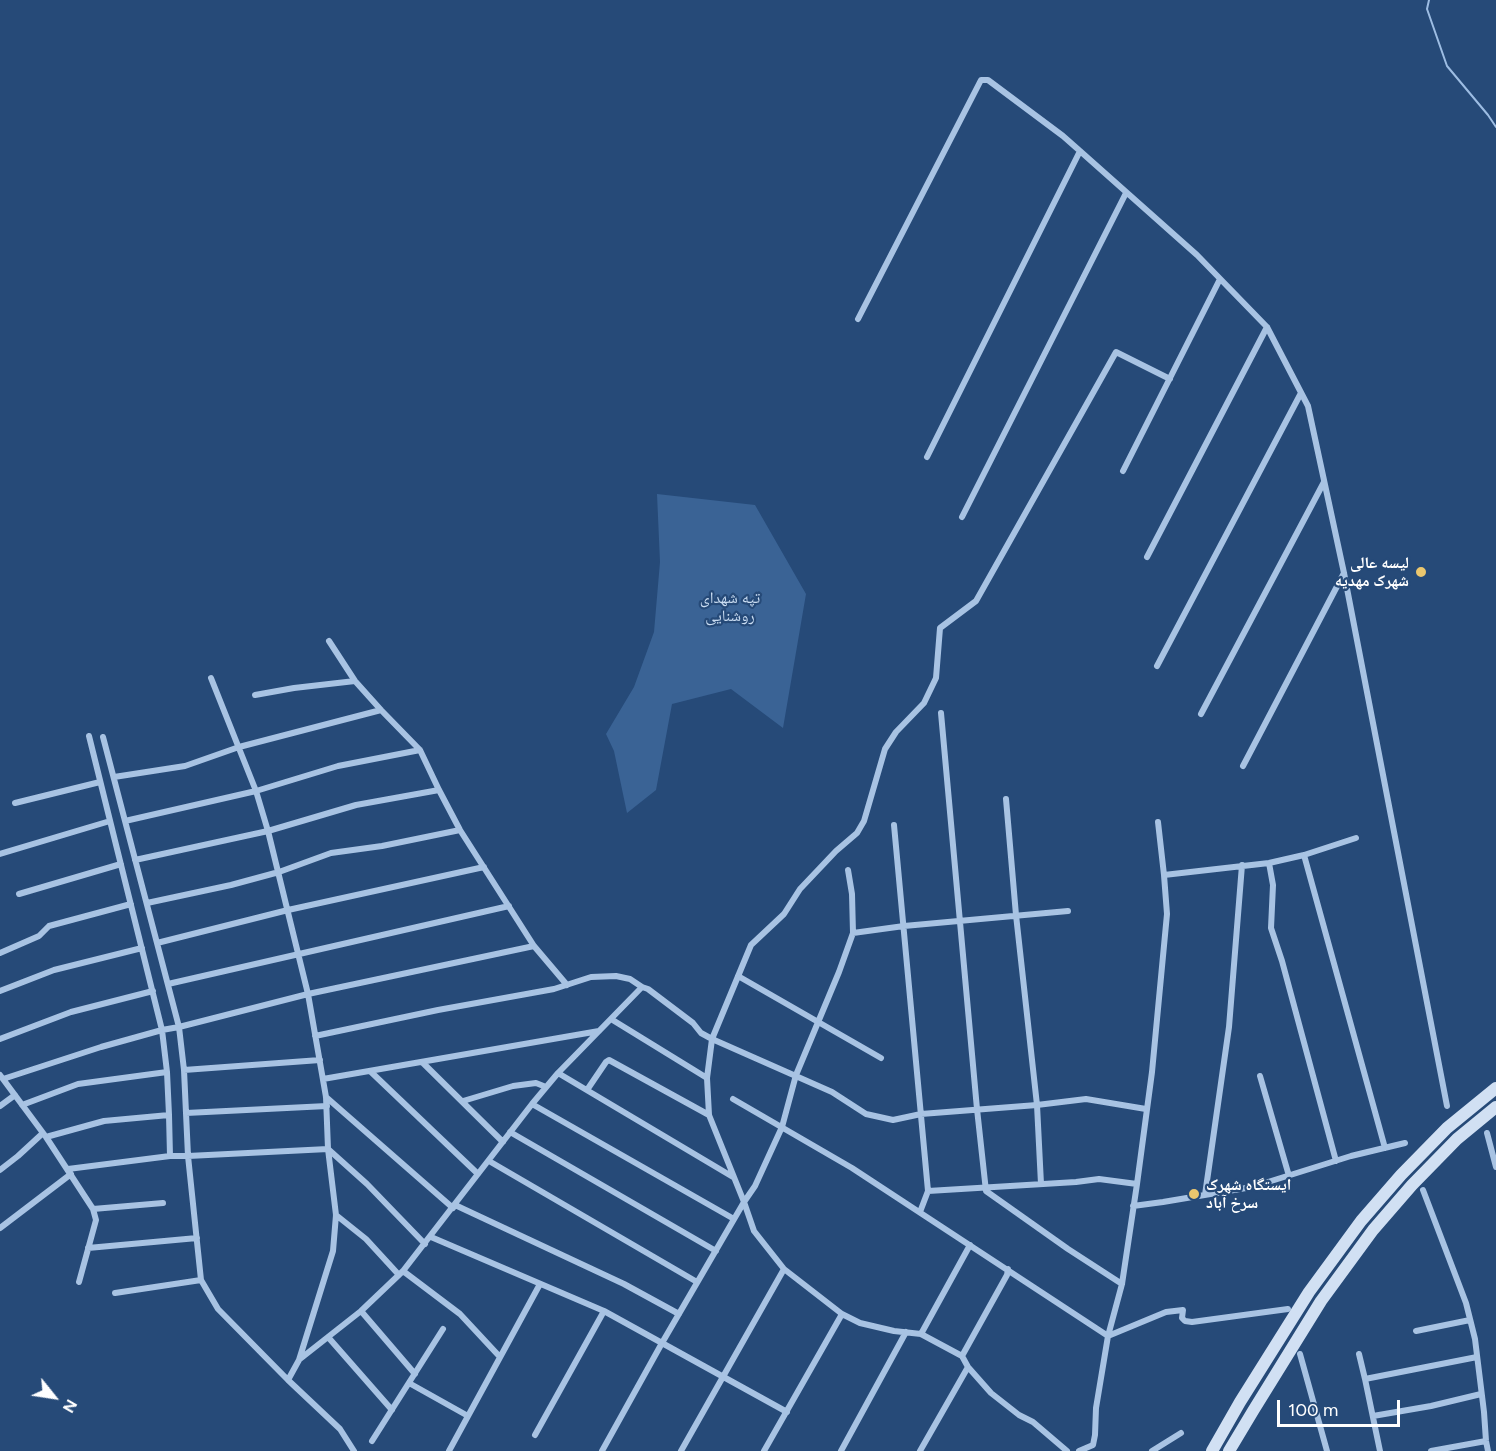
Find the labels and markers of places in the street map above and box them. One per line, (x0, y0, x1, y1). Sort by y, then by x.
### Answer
place label: لیسه عالی شهرک مهدیه (1335, 553, 1409, 591)
marker: لیسه عالی شهرک مهدیه (1414, 565, 1428, 579)
place label: ایستگاه شهرک سرخ آباد (1206, 1175, 1291, 1213)
marker: ایستگاه شهرک سرخ آباد (1187, 1187, 1201, 1201)

